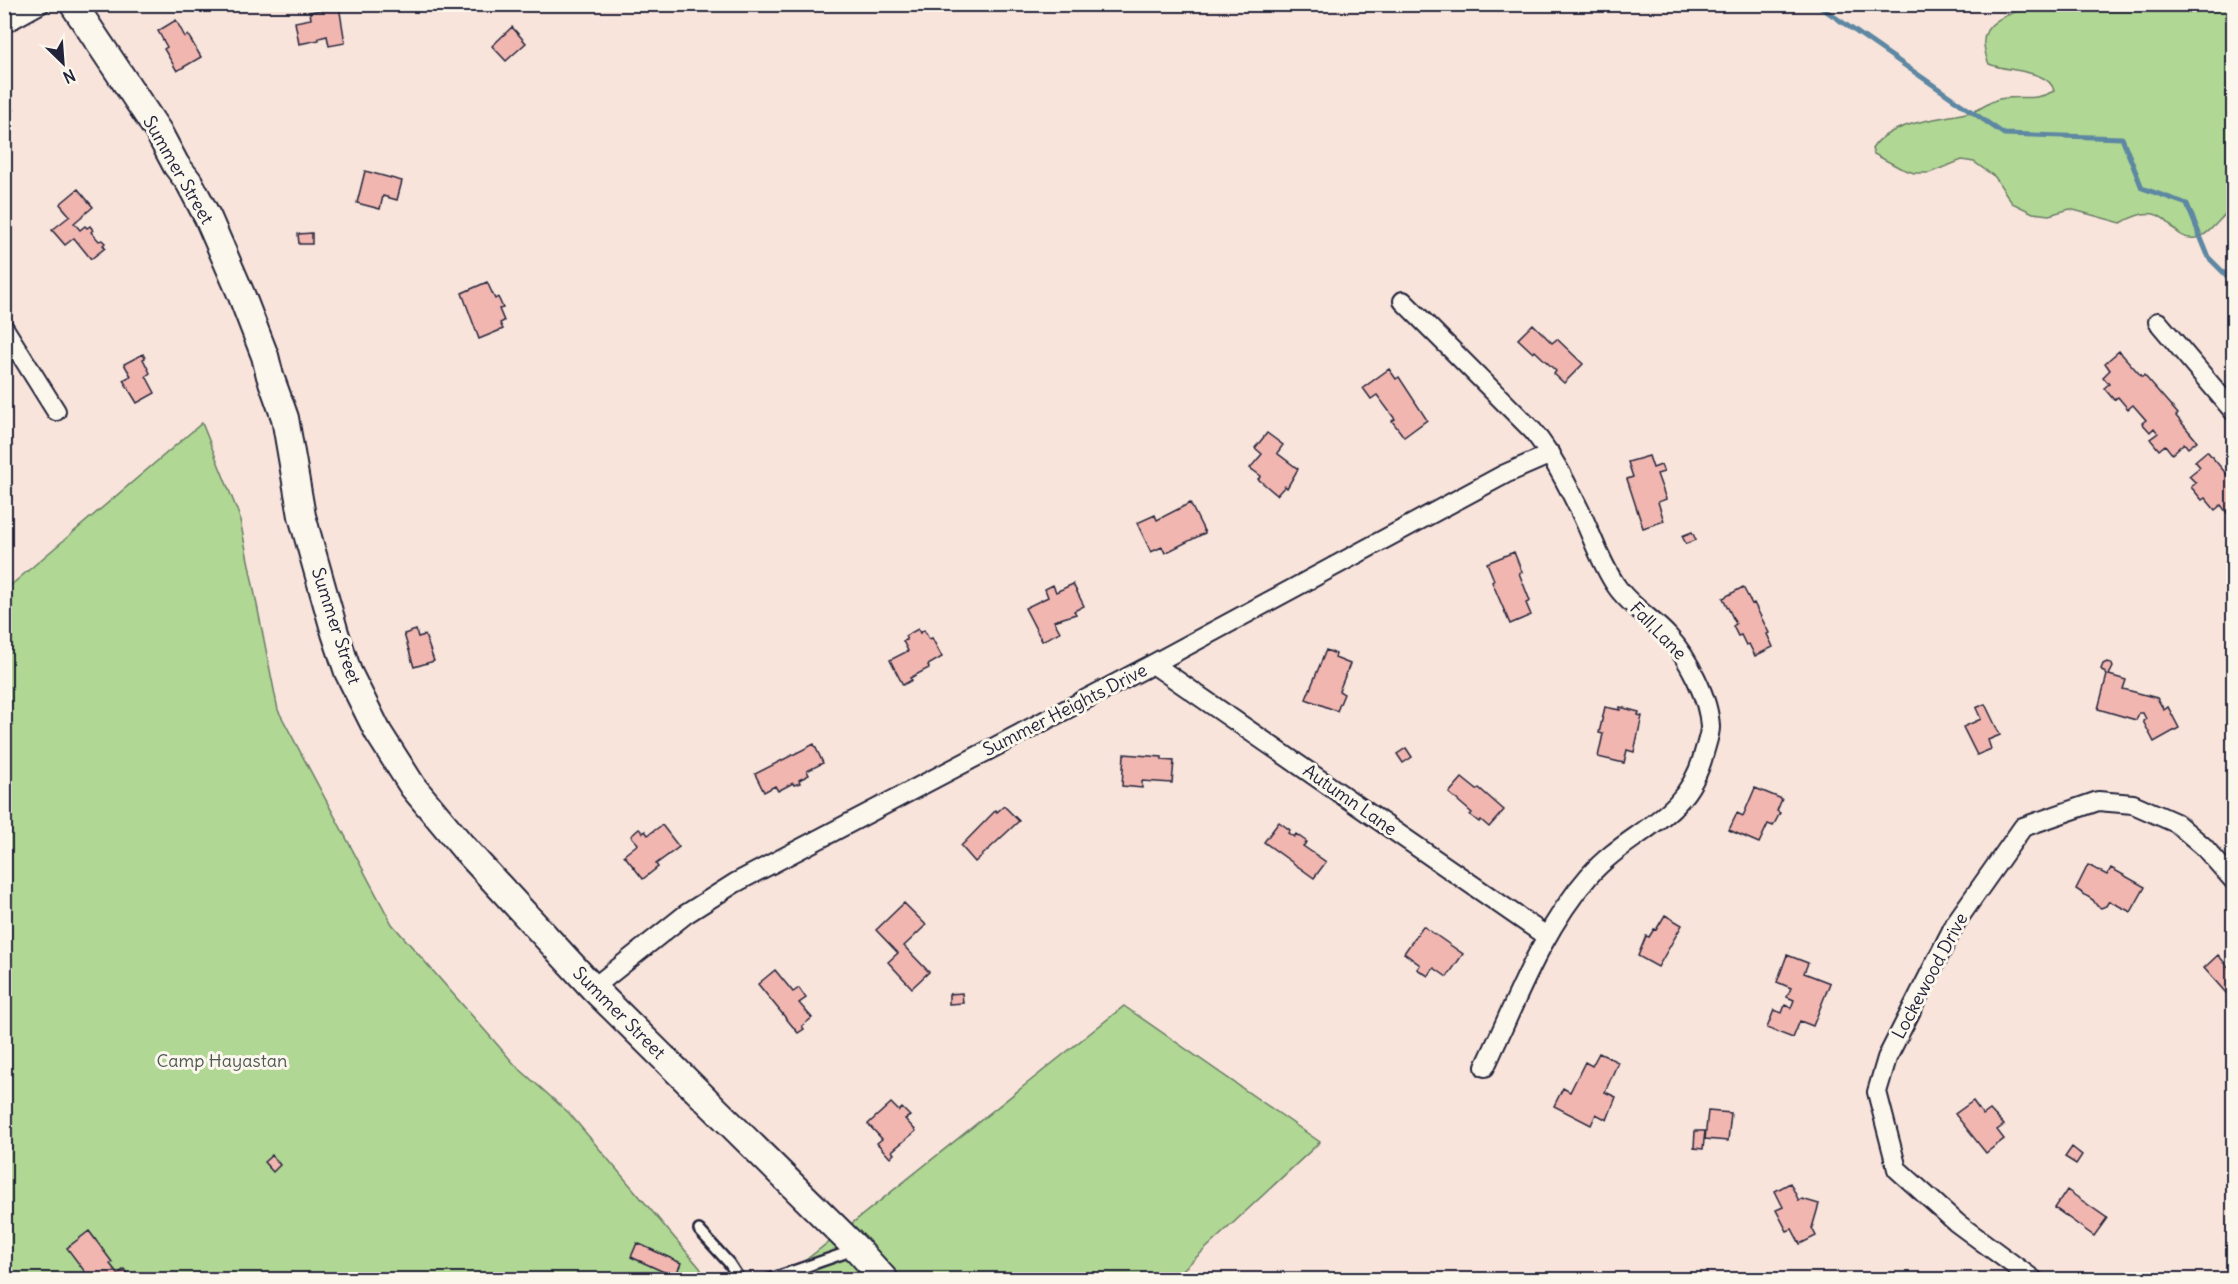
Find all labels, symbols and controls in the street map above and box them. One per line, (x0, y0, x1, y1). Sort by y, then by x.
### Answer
north arrow (33, 33, 93, 93)
text: N (60, 65, 79, 88)
street label: Summer Street (138, 111, 219, 228)
street label: Summer Street (307, 565, 366, 687)
street label: Fall Lane (1625, 597, 1692, 665)
street label: Summer Heights Drive (979, 658, 1151, 761)
street label: Autumn Lane (1299, 759, 1402, 840)
street label: Lockewood Drive (1887, 909, 1972, 1043)
street label: Summer Street (568, 962, 670, 1064)
park label: Camp Hayastan (157, 1049, 287, 1072)

